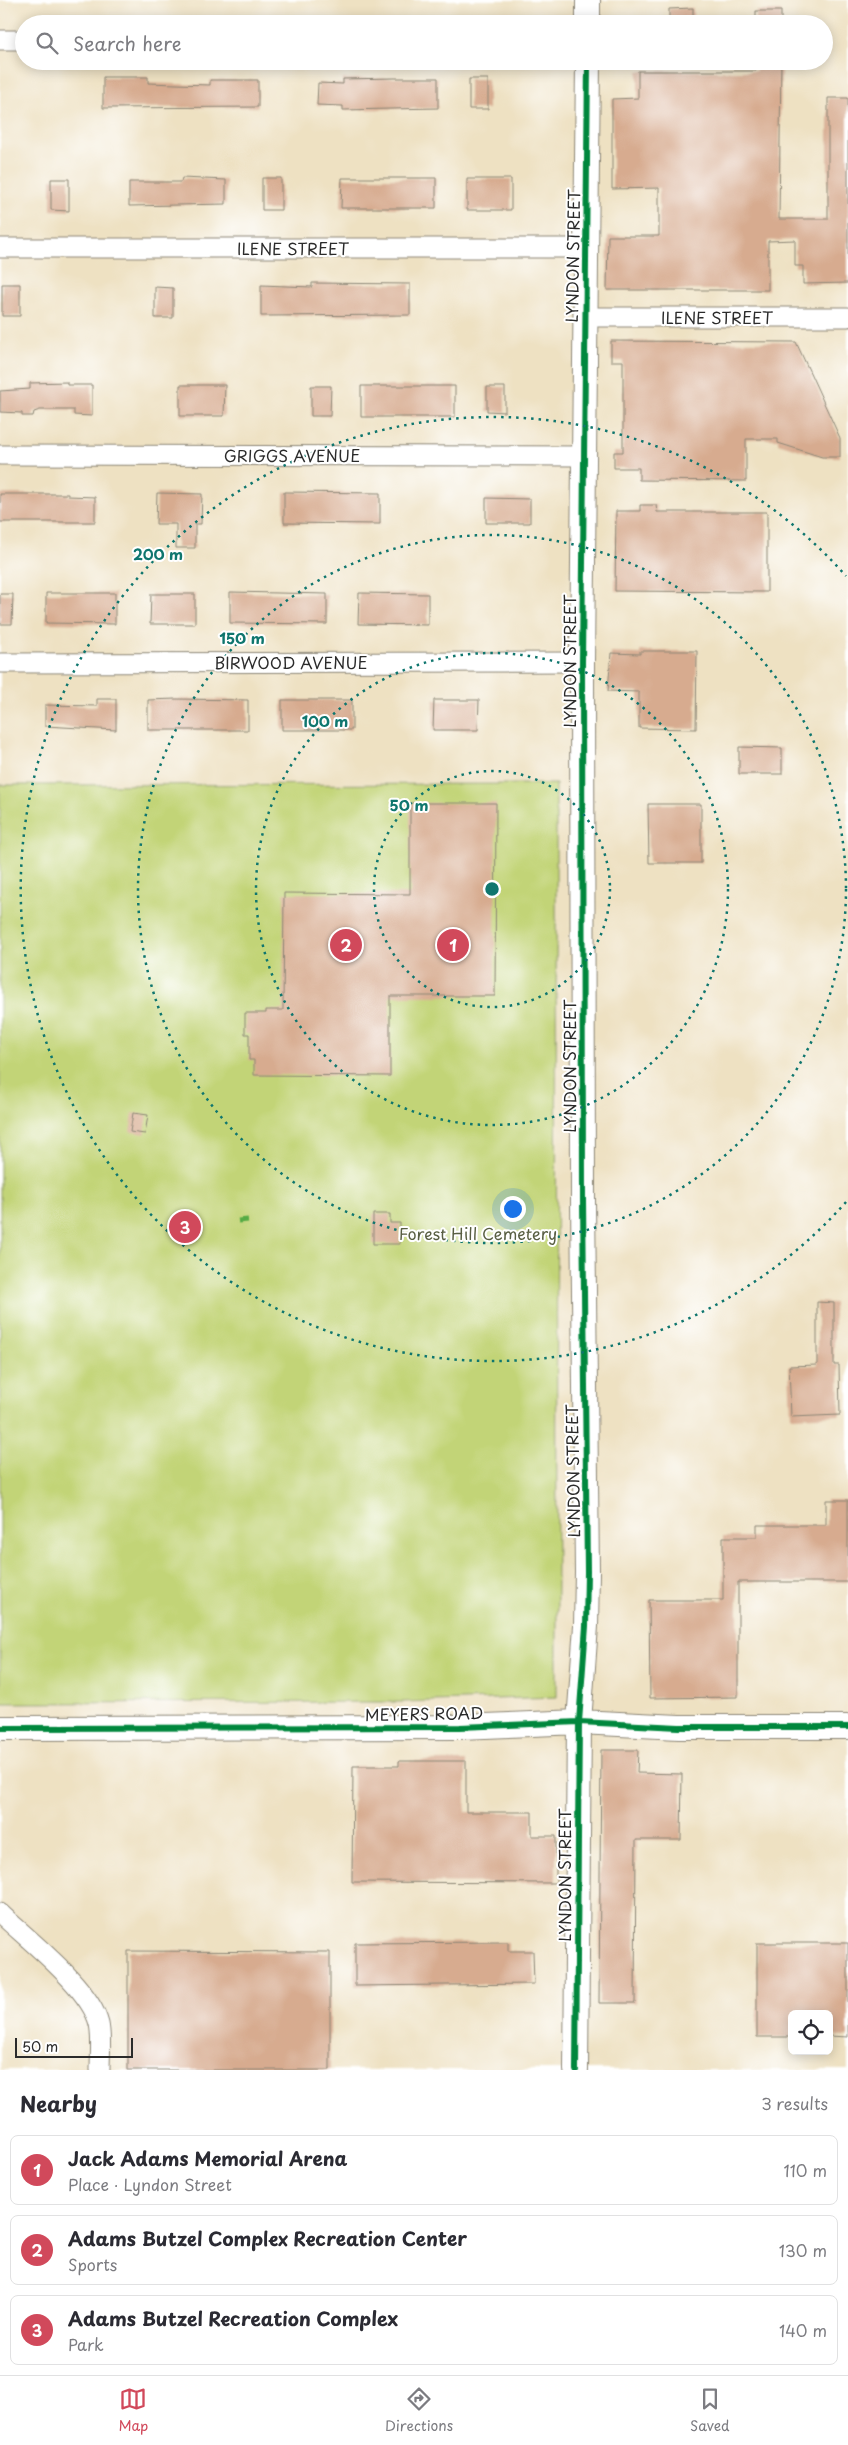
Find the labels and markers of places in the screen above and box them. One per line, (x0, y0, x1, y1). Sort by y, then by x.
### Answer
centre of rings (483, 880, 501, 898)
pin: 2 (330, 926, 362, 964)
pin: 1 (437, 926, 469, 964)
pin: 3 (169, 1208, 201, 1246)

